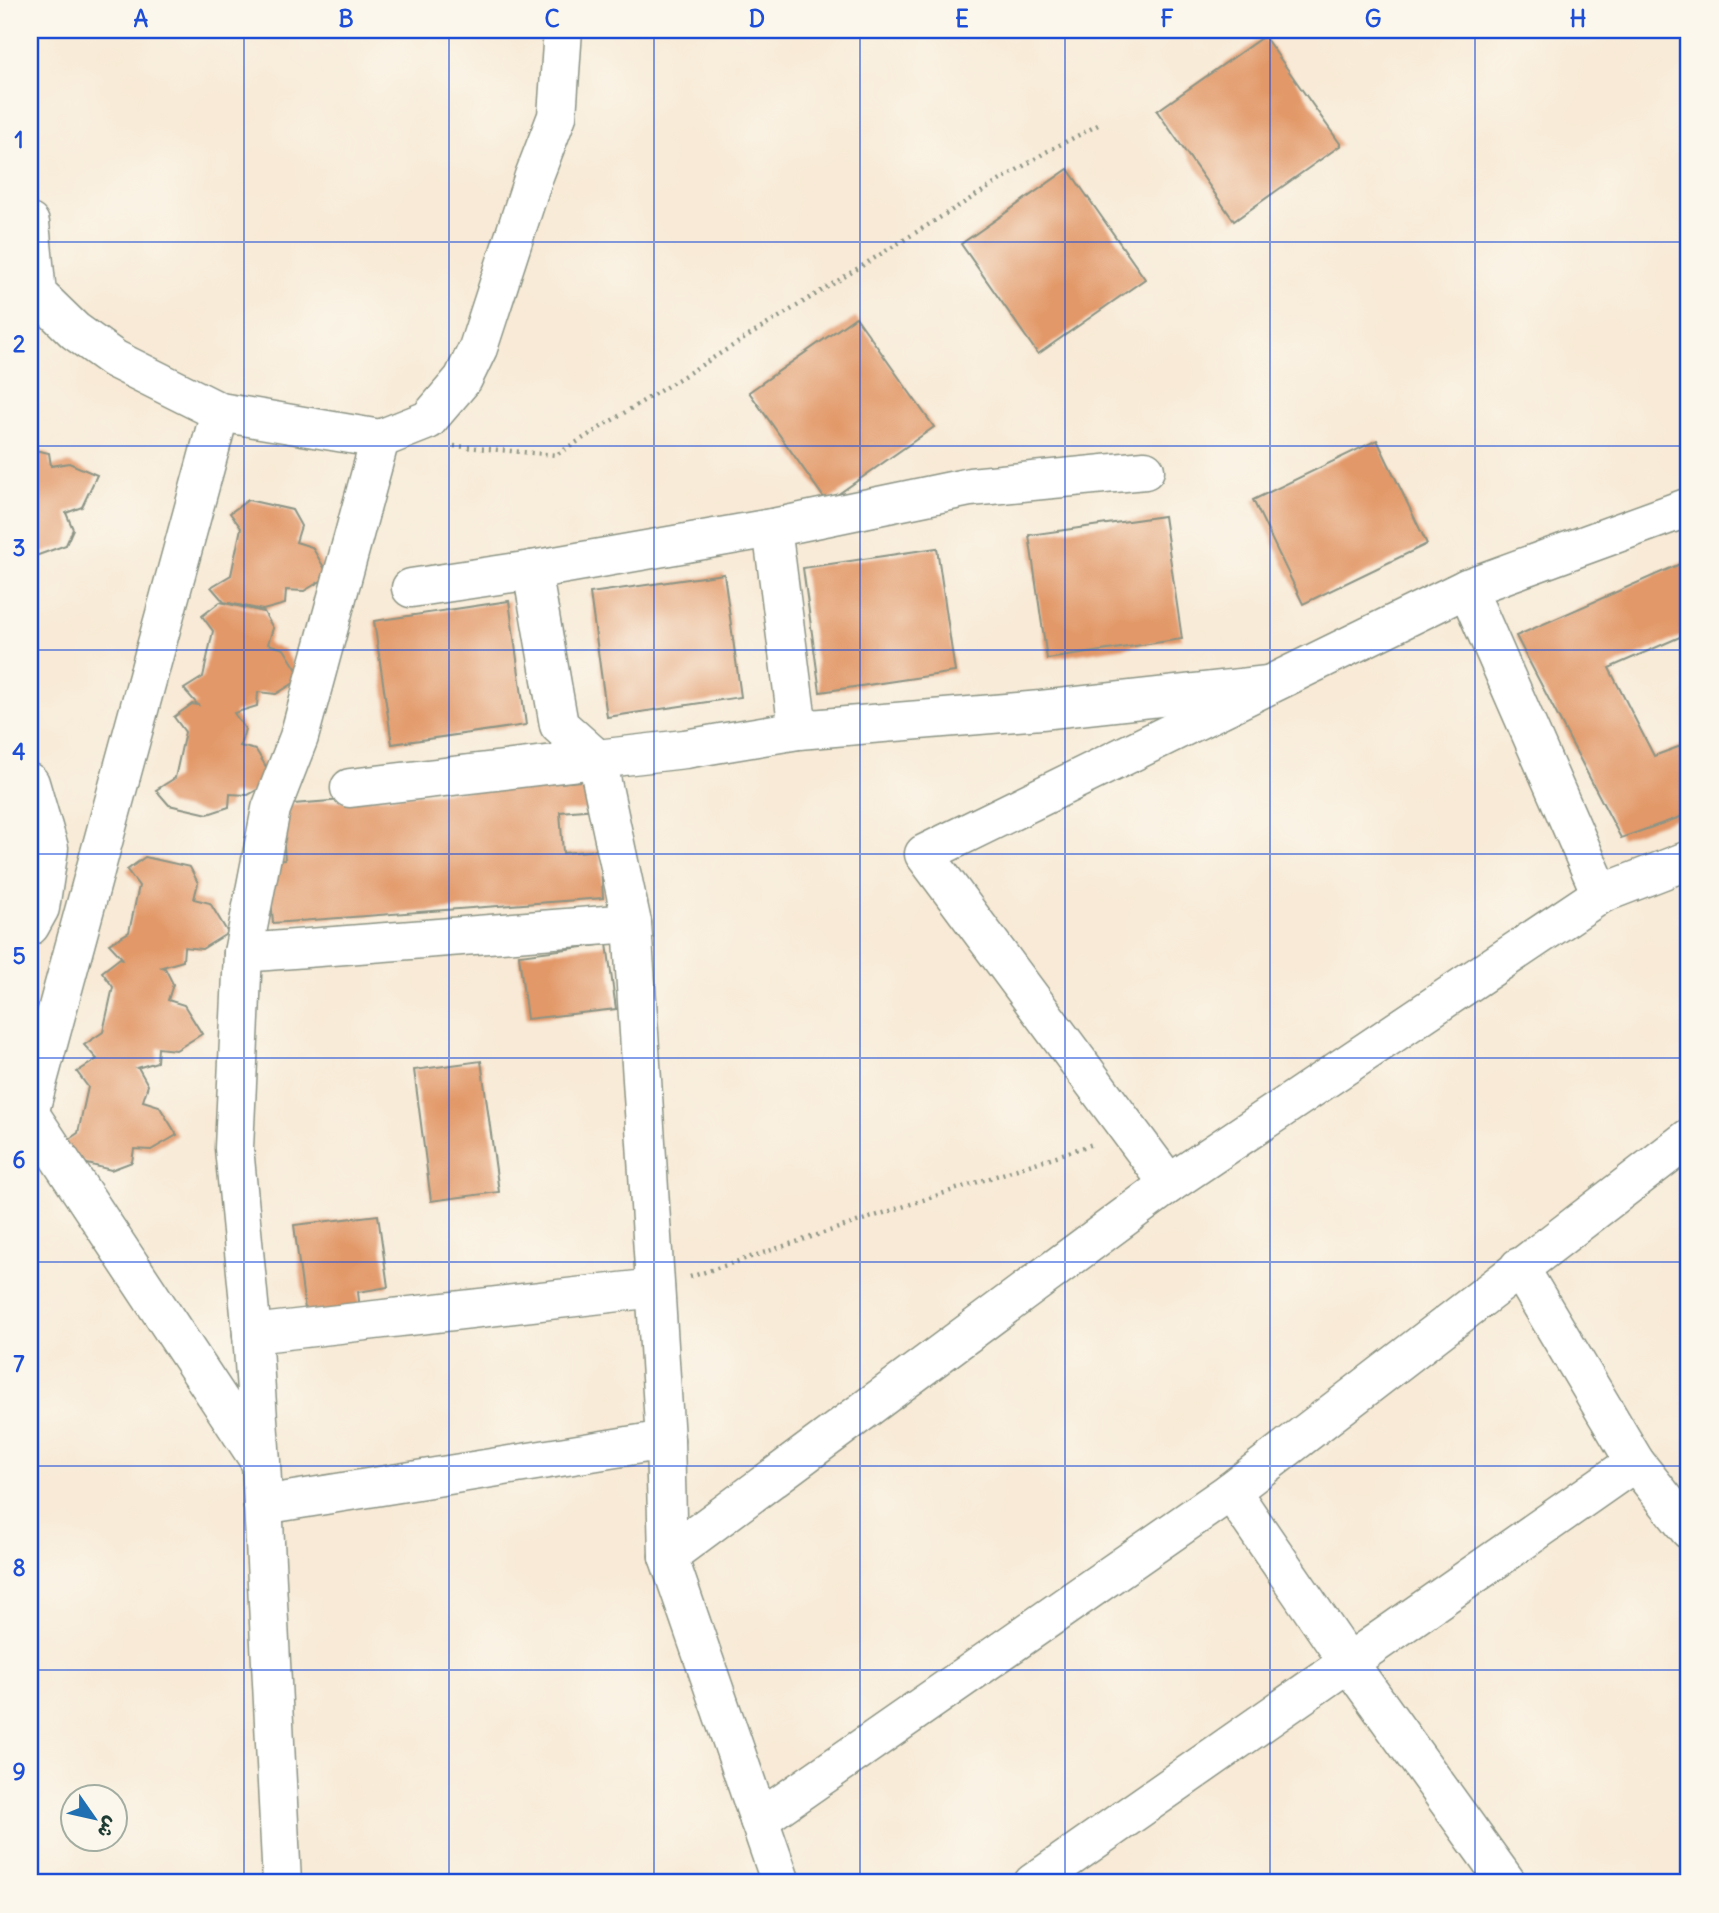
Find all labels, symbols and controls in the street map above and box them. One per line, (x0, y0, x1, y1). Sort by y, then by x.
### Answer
text: A (134, 4, 149, 33)
text: B (338, 4, 354, 33)
text: C (544, 4, 560, 33)
text: D (749, 4, 765, 33)
text: E (955, 4, 969, 33)
text: F (1160, 4, 1174, 33)
text: G (1365, 4, 1381, 33)
text: H (1570, 4, 1586, 33)
text: 1 (14, 125, 24, 154)
text: 2 (13, 329, 26, 358)
text: 3 (12, 533, 26, 562)
text: 4 (12, 737, 26, 766)
text: 5 (12, 941, 26, 970)
text: 6 (12, 1145, 26, 1174)
text: 7 (13, 1349, 25, 1378)
text: 8 (12, 1553, 26, 1582)
text: 9 (12, 1757, 26, 1786)
north arrow (60, 1784, 130, 1854)
text: ش (92, 1812, 124, 1843)

